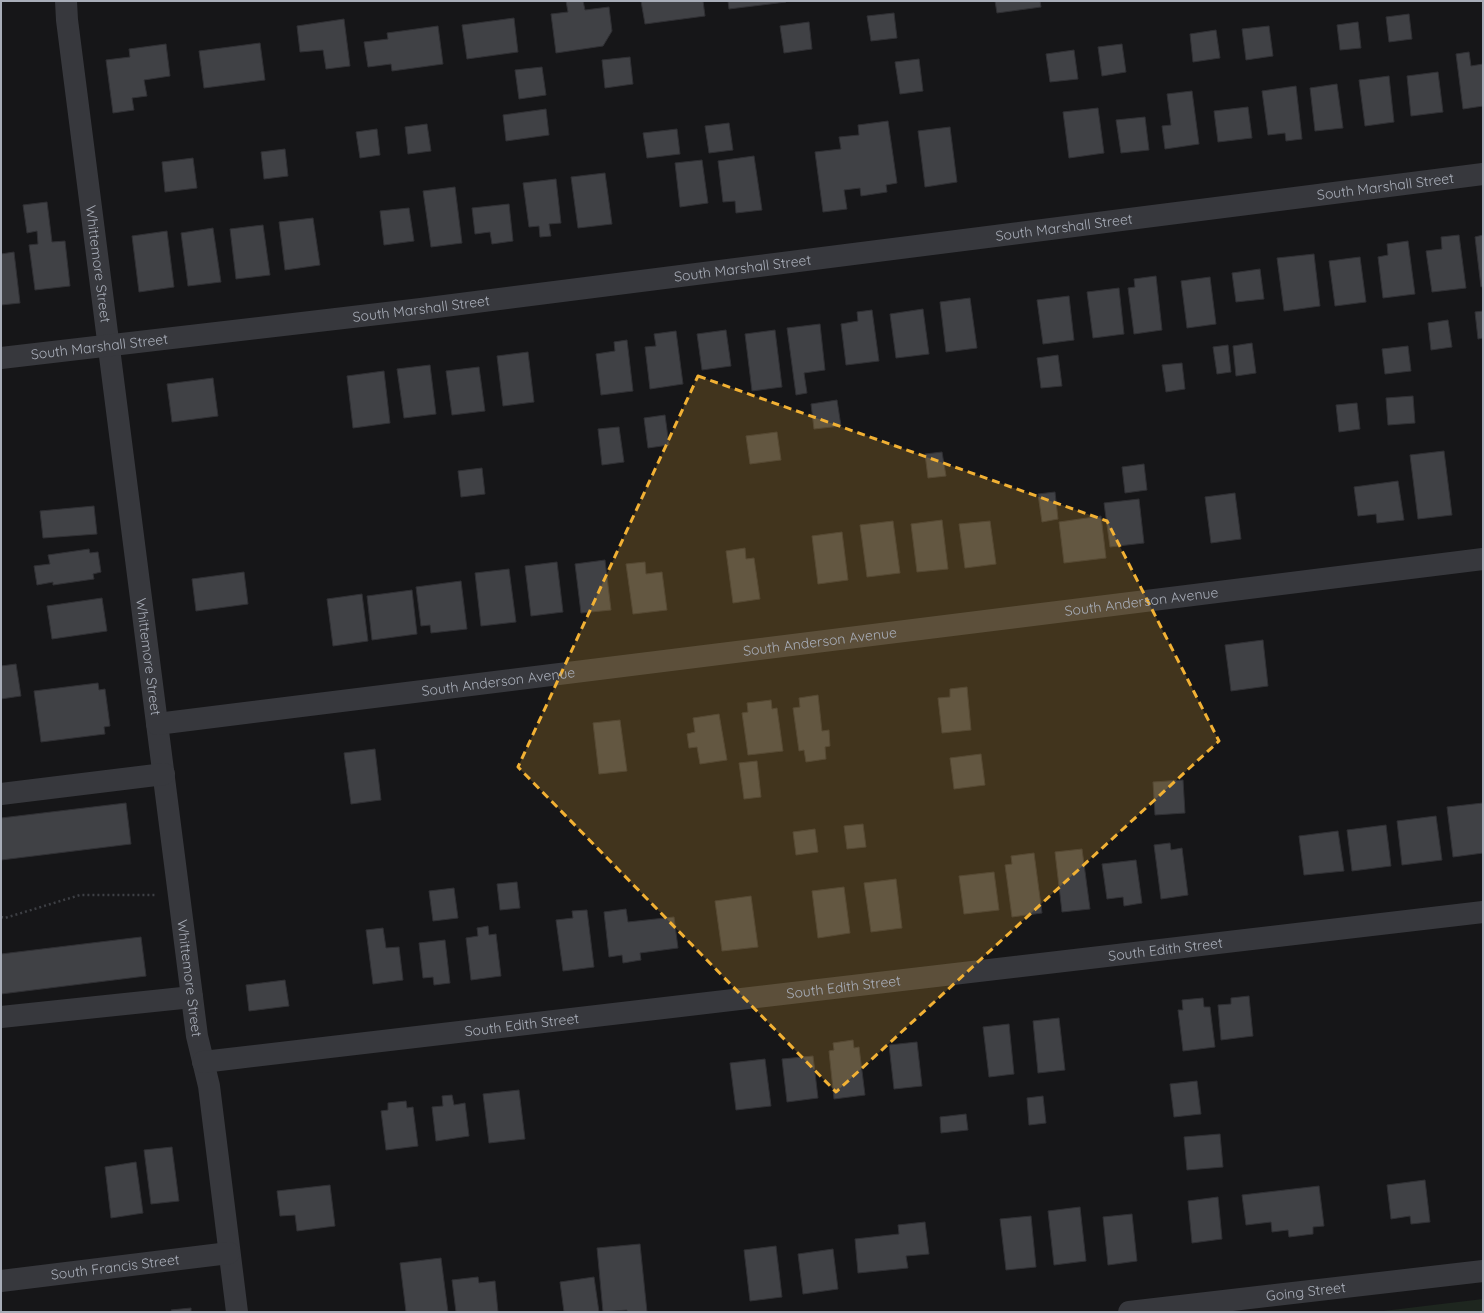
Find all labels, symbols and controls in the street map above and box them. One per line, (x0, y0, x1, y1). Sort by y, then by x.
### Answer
street label: South Marshall Street (1316, 169, 1455, 204)
street label: Whittemore Street (82, 204, 115, 324)
street label: South Marshall Street (994, 210, 1134, 245)
street label: South Marshall Street (673, 250, 812, 286)
street label: South Marshall Street (352, 291, 491, 326)
street label: South Marshall Street (30, 330, 169, 363)
street label: South Anderson Avenue (1064, 583, 1219, 620)
street label: Whittemore Street (132, 597, 165, 717)
street label: South Anderson Avenue (742, 623, 898, 660)
street label: South Anderson Avenue (421, 663, 576, 700)
street label: Whittemore Street (173, 918, 206, 1038)
street label: South Edith Street (1107, 934, 1224, 965)
street label: South Edith Street (785, 971, 902, 1003)
street label: South Edith Street (464, 1009, 580, 1040)
street label: South Francis Street (50, 1250, 181, 1284)
street label: Going Street (1265, 1278, 1347, 1305)

